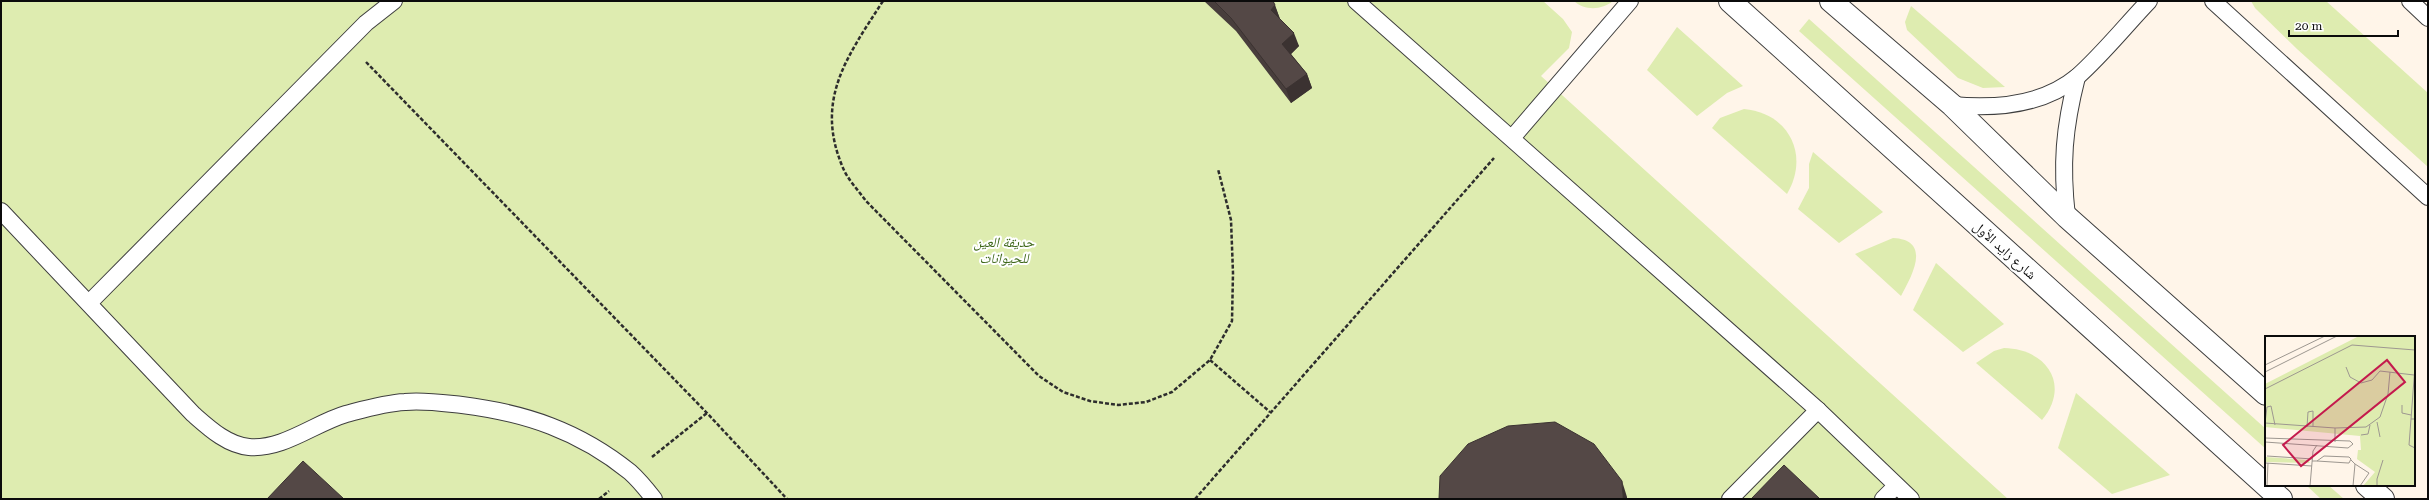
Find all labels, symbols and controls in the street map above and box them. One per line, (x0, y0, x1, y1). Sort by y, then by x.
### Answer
scale bar (2289, 12, 2398, 38)
text: 20 m (2295, 19, 2322, 33)
street label: شارع زايد الأول (1969, 218, 2040, 284)
park label: حديقة العين للحيوانات (974, 234, 1036, 266)
inset map (2265, 336, 2415, 486)

